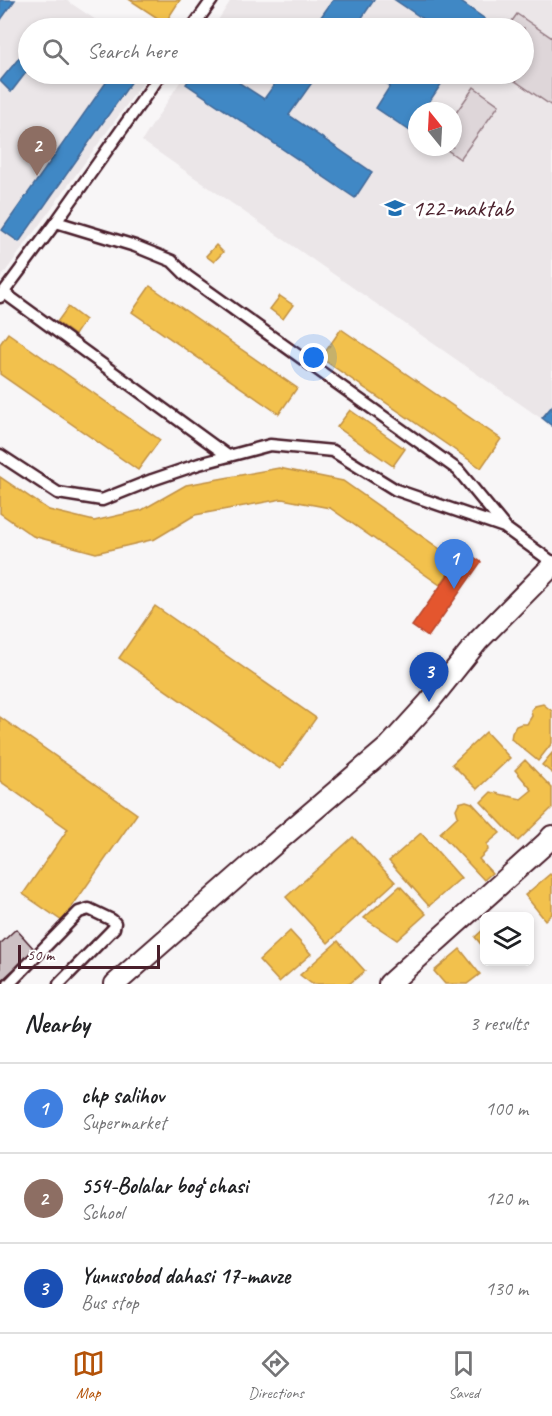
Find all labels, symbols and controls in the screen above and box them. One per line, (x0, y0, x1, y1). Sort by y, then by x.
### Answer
search box (18, 18, 534, 84)
icon: search (39, 35, 72, 68)
text: Search here (87, 37, 177, 65)
north arrow (408, 102, 462, 156)
pin: 2 (18, 126, 57, 176)
place label: 122-maktab (412, 193, 514, 223)
school or university icon: 122-maktab (383, 196, 407, 220)
your location (299, 343, 328, 372)
pin: 1 (434, 540, 474, 589)
pin: 3 (410, 652, 448, 702)
map controls (480, 912, 534, 966)
button: layers (480, 912, 534, 966)
scale bar (18, 942, 160, 970)
text: 50 m (27, 945, 54, 965)
text: Nearby (24, 1007, 89, 1040)
text: 3 results (469, 1011, 528, 1036)
text: chp salihov (81, 1082, 164, 1110)
text: 1 (39, 1096, 48, 1121)
text: 100 m (485, 1096, 528, 1121)
text: Supermarket (81, 1110, 166, 1135)
text: 554-Bolalar bogʻchasi (81, 1172, 248, 1200)
text: 2 (39, 1186, 48, 1211)
text: 120 m (485, 1186, 528, 1211)
text: School (81, 1200, 124, 1225)
text: Yunusobod dahasi 17-mavze (81, 1262, 290, 1290)
text: 3 (39, 1276, 48, 1301)
text: 130 m (485, 1276, 528, 1301)
text: Bus stop (81, 1290, 139, 1315)
tab: Map (72, 1347, 105, 1403)
tab: Directions (248, 1347, 304, 1403)
tab: Saved (447, 1347, 480, 1403)

